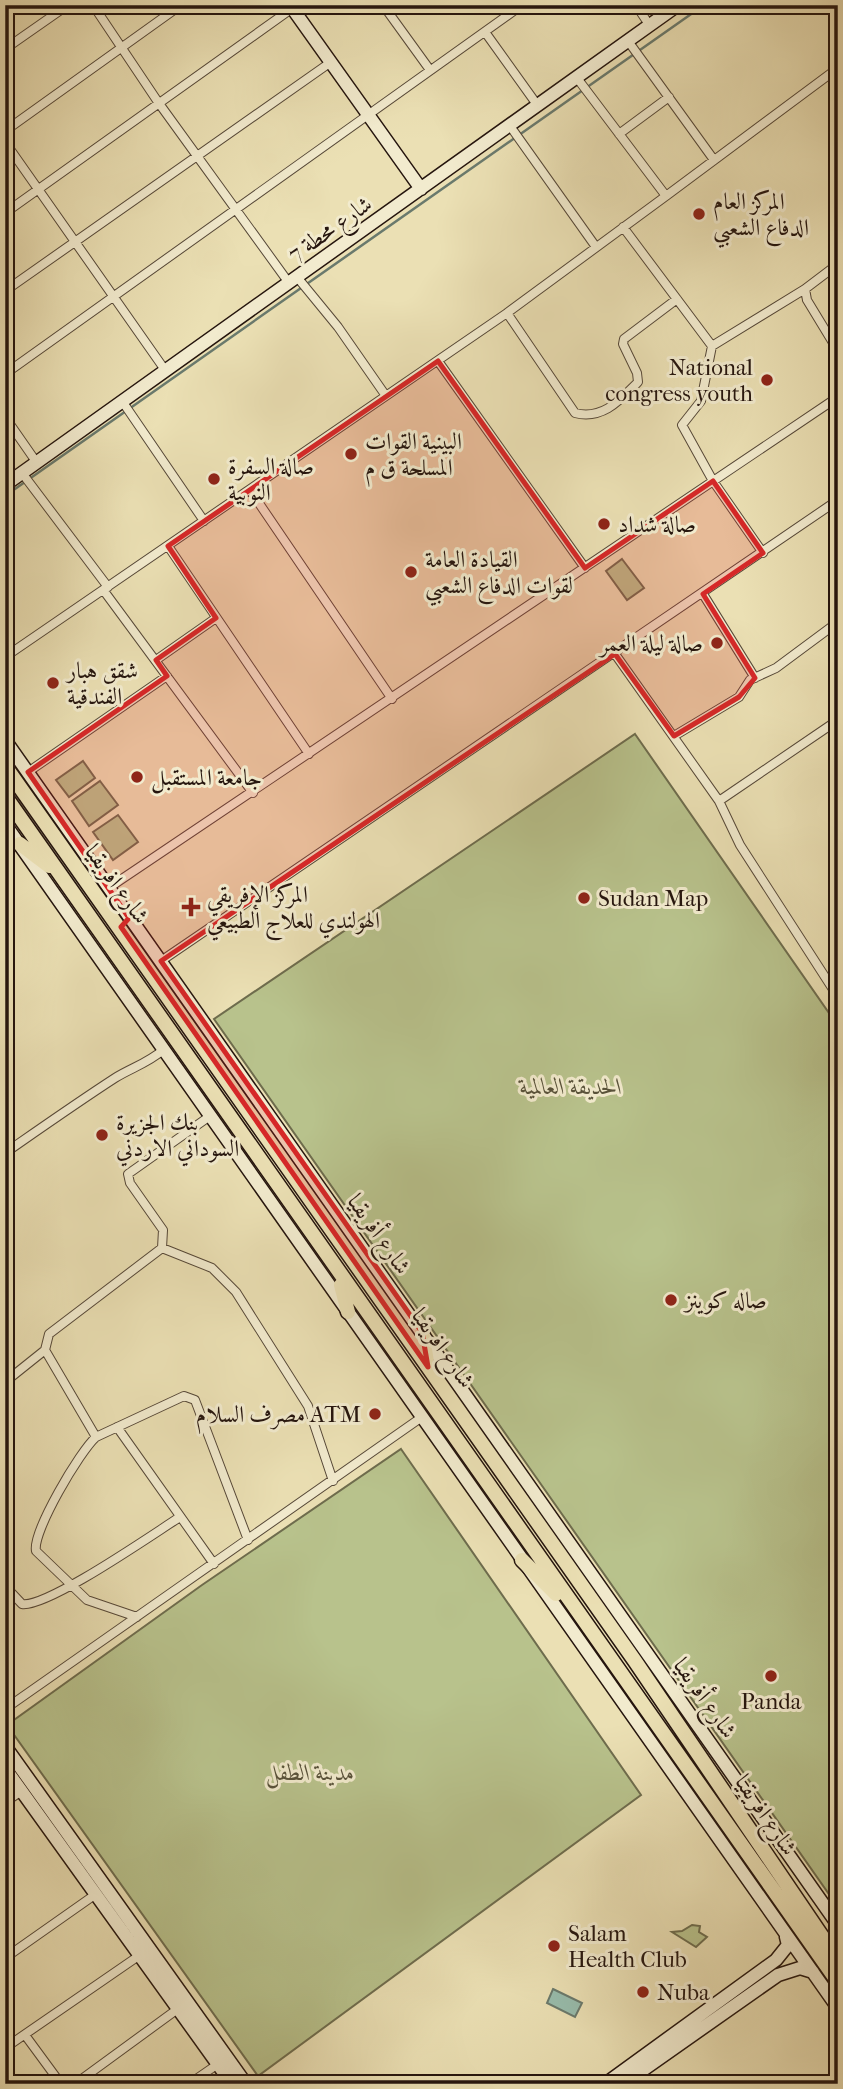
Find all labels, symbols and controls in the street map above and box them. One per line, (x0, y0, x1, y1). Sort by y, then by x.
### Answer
place label: المركز العام الدفاع الشعبي (713, 188, 809, 248)
street label: شارع محطة 7 (283, 190, 381, 273)
marker: المركز العام الدفاع الشعبي (691, 206, 707, 222)
place label: National congress youth (605, 354, 754, 407)
marker: National congress youth (759, 372, 775, 388)
place label: البينية القوات المسلحة ق م (365, 428, 462, 487)
marker: البينية القوات المسلحة ق م (343, 446, 359, 462)
place label: صالة السفرة النوبية (228, 453, 314, 507)
marker: صالة السفرة النوبية (206, 471, 222, 487)
place label: صالة شداد (618, 511, 696, 538)
marker: صالة شداد (596, 516, 612, 532)
place label: القيادة العامة لقوات الدفاع الشعبي (425, 546, 573, 606)
marker: القيادة العامة لقوات الدفاع الشعبي (403, 564, 419, 580)
place label: صالة ليلة العمر (598, 630, 703, 658)
marker: صالة ليلة العمر (709, 635, 725, 651)
place label: شقق هبار الفندقية (65, 657, 138, 710)
marker: شقق هبار الفندقية (45, 675, 61, 691)
place label: جامعة المستقبل (151, 764, 262, 794)
marker: جامعة المستقبل (129, 769, 145, 785)
street label: شارع افريقيا (74, 839, 155, 932)
place label: المركز الإفريقي الهولندي للعلاج الطبيعي (207, 881, 380, 941)
place label: Sudan Map (598, 885, 708, 912)
marker: Sudan Map (576, 890, 592, 906)
marker: المركز الإفريقي الهولندي للعلاج الطبيعي (181, 897, 201, 917)
park label: الحديقة العالمية (518, 1073, 622, 1101)
place label: بنك الجزيرة السوداني الاردني (116, 1109, 239, 1167)
marker: بنك الجزيرة السوداني الاردني (94, 1127, 110, 1143)
street label: شارع أفريقيا (337, 1187, 419, 1283)
place label: صاله كوينز (683, 1287, 767, 1315)
marker: صاله كوينز (663, 1292, 679, 1308)
street label: شارع افريقيا (401, 1303, 480, 1397)
place label: مصرف السلام ATM (196, 1401, 361, 1434)
marker: مصرف السلام ATM (367, 1406, 383, 1422)
street label: شارع أفريقيا (663, 1651, 745, 1747)
marker: Panda (763, 1668, 779, 1684)
place label: Panda (741, 1688, 802, 1715)
park label: مدينة الطفل (265, 1759, 355, 1789)
street label: شارع افريقيا (724, 1770, 803, 1864)
place label: Salam Health Club (568, 1920, 687, 1973)
marker: Salam Health Club (546, 1938, 562, 1954)
place label: Nuba (657, 1979, 710, 2006)
marker: Nuba (635, 1984, 651, 2000)

